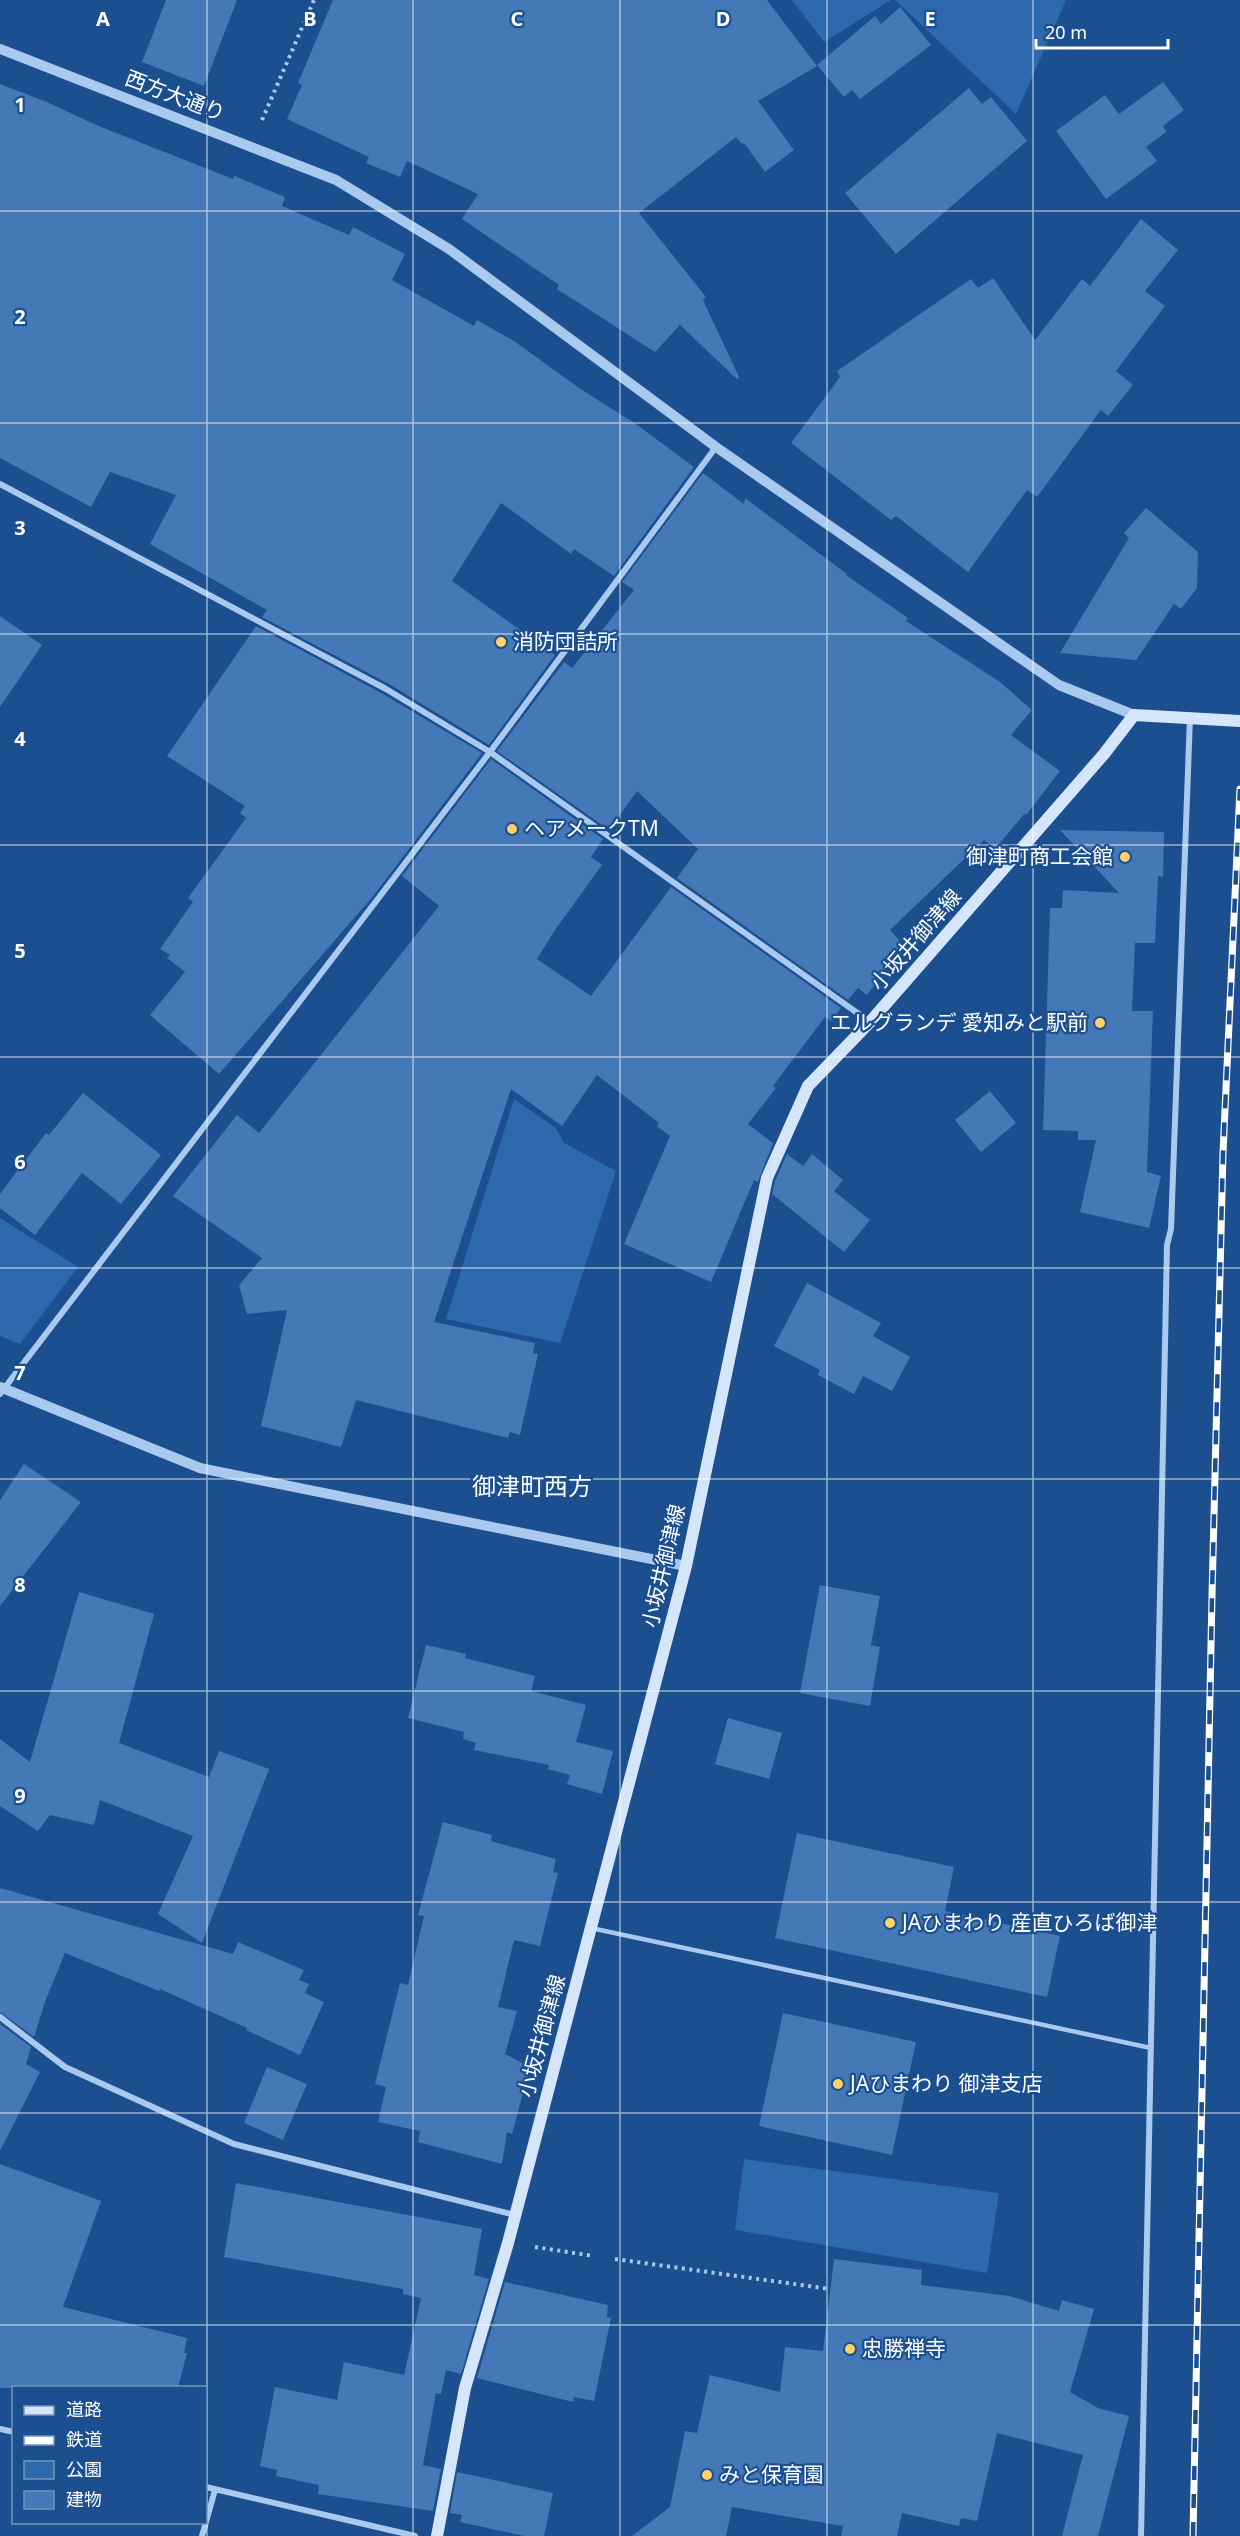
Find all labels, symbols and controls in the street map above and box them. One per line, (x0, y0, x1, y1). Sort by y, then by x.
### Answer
text: A (96, 5, 110, 32)
text: B (303, 5, 317, 32)
text: C (511, 5, 524, 32)
text: D (716, 5, 730, 32)
text: E (924, 5, 936, 32)
scale bar (1036, 12, 1168, 50)
text: 20 m (1045, 20, 1087, 44)
street label: 西方大通り (121, 63, 229, 127)
text: 1 (14, 91, 26, 118)
text: 2 (14, 303, 26, 330)
text: 3 (14, 514, 26, 541)
place label: 消防団詰所 (513, 627, 618, 655)
marker: 消防団詰所 (494, 635, 508, 649)
text: 4 (14, 725, 26, 752)
place label: ヘアメークTM (524, 814, 659, 842)
marker: ヘアメークTM (505, 822, 519, 836)
place label: 御津町商工会館 (966, 842, 1113, 870)
marker: 御津町商工会館 (1118, 850, 1132, 864)
street label: 小坂井御津線 (863, 883, 967, 996)
text: 5 (14, 937, 26, 964)
place label: エルグランデ 愛知みと駅前 (831, 1008, 1088, 1036)
marker: エルグランデ 愛知みと駅前 (1093, 1016, 1107, 1030)
text: 6 (14, 1148, 26, 1175)
text: 7 (14, 1359, 26, 1386)
district label: 御津町西方 (472, 1469, 592, 1502)
street label: 小坂井御津線 (635, 1501, 691, 1630)
text: 8 (14, 1571, 26, 1598)
text: 9 (14, 1782, 26, 1809)
place label: JAひまわり 産直ひろば御津 (900, 1908, 1158, 1936)
marker: JAひまわり 産直ひろば御津 (883, 1916, 897, 1930)
street label: 小坂井御津線 (511, 1971, 571, 2100)
place label: JAひまわり 御津支店 (848, 2069, 1043, 2097)
marker: JAひまわり 御津支店 (831, 2077, 845, 2091)
place label: 忠勝禅寺 (862, 2334, 946, 2362)
marker: 忠勝禅寺 (843, 2342, 857, 2356)
legend (12, 2386, 207, 2524)
text: 道路 (66, 2397, 102, 2421)
text: 鉄道 (66, 2427, 102, 2451)
text: 公園 (66, 2457, 102, 2481)
place label: みと保育園 (719, 2460, 824, 2488)
marker: みと保育園 (700, 2468, 714, 2482)
text: 建物 (66, 2487, 102, 2511)

